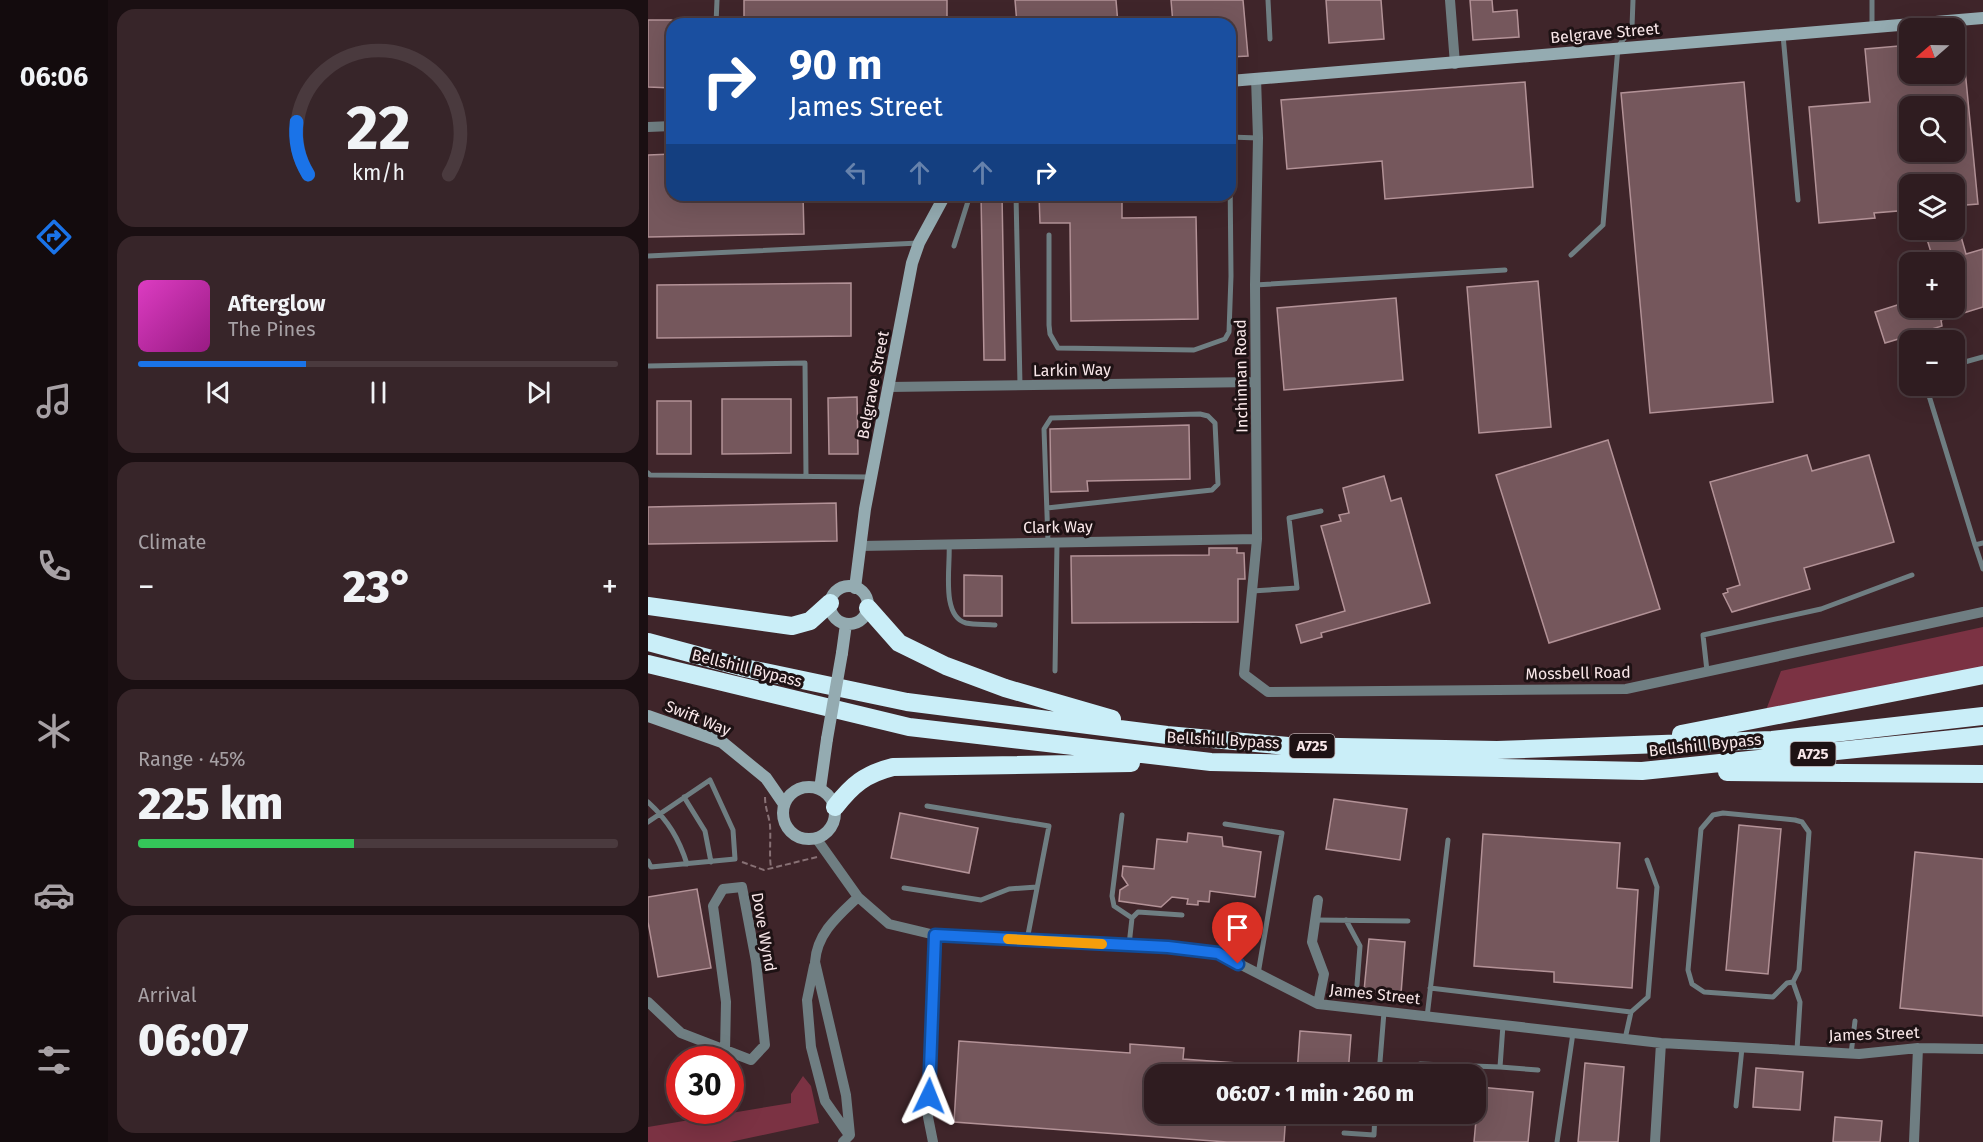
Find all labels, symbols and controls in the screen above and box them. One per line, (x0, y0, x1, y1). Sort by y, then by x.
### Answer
north arrow (1899, 18, 1965, 84)
map controls (1899, 18, 1965, 396)
street label: Belgrave Street (1550, 19, 1661, 47)
text: 90 m (789, 40, 883, 90)
icon: right (690, 42, 768, 120)
text: 06:06 (20, 61, 88, 93)
text: 22 (346, 91, 410, 166)
text: James Street (789, 91, 943, 123)
button: search (1899, 96, 1965, 162)
icon: left (840, 156, 873, 189)
icon: ahead (903, 156, 936, 189)
icon: ahead (966, 156, 999, 189)
icon: right (1029, 156, 1062, 189)
text: km/h (351, 160, 405, 186)
button: layers (1899, 174, 1965, 240)
icon: directions (33, 216, 75, 258)
button: + (1899, 252, 1965, 318)
text: Afterglow (228, 290, 325, 317)
text: The Pines (228, 317, 315, 341)
street label: Inchinnan Road (1231, 319, 1251, 433)
street label: Belgrave Street (853, 329, 893, 441)
button: − (1899, 330, 1965, 396)
street label: Larkin Way (1033, 360, 1111, 380)
icon: previous (202, 376, 235, 409)
icon: pause (362, 376, 395, 409)
icon: next (522, 376, 555, 409)
icon: music (33, 380, 75, 422)
street label: Clark Way (1023, 517, 1093, 537)
text: Climate (138, 530, 206, 554)
icon: phone (33, 545, 75, 587)
text: 23° (343, 560, 413, 614)
text: − (138, 567, 155, 607)
text: + (602, 567, 618, 607)
street label: Bellshill Bypass (690, 645, 804, 691)
street label: Mossbell Road (1525, 663, 1631, 683)
street label: Swift Way (662, 696, 734, 740)
icon: climate (33, 710, 75, 752)
street label: Bellshill Bypass (1166, 728, 1280, 752)
street label: Bellshill Bypass (1648, 730, 1762, 760)
road number: A725 (1290, 734, 1334, 758)
road number: A725 (1790, 742, 1836, 766)
text: Range · 45% (138, 747, 245, 771)
text: 225 km (138, 777, 283, 831)
icon: car (33, 874, 75, 916)
street label: Dove Wynd (748, 891, 780, 973)
pin (1212, 902, 1263, 964)
icon: arrive (1221, 911, 1254, 944)
street label: James Street (1329, 980, 1422, 1008)
text: Arrival (138, 983, 197, 1007)
text: 06:07 (138, 1013, 249, 1067)
street label: James Street (1828, 1023, 1920, 1045)
icon: filters (33, 1039, 75, 1081)
speed limit sign: 30 (666, 1046, 744, 1124)
position arrow (897, 1064, 961, 1128)
text: 06:07 · 1 min · 260 m (1216, 1080, 1414, 1107)

